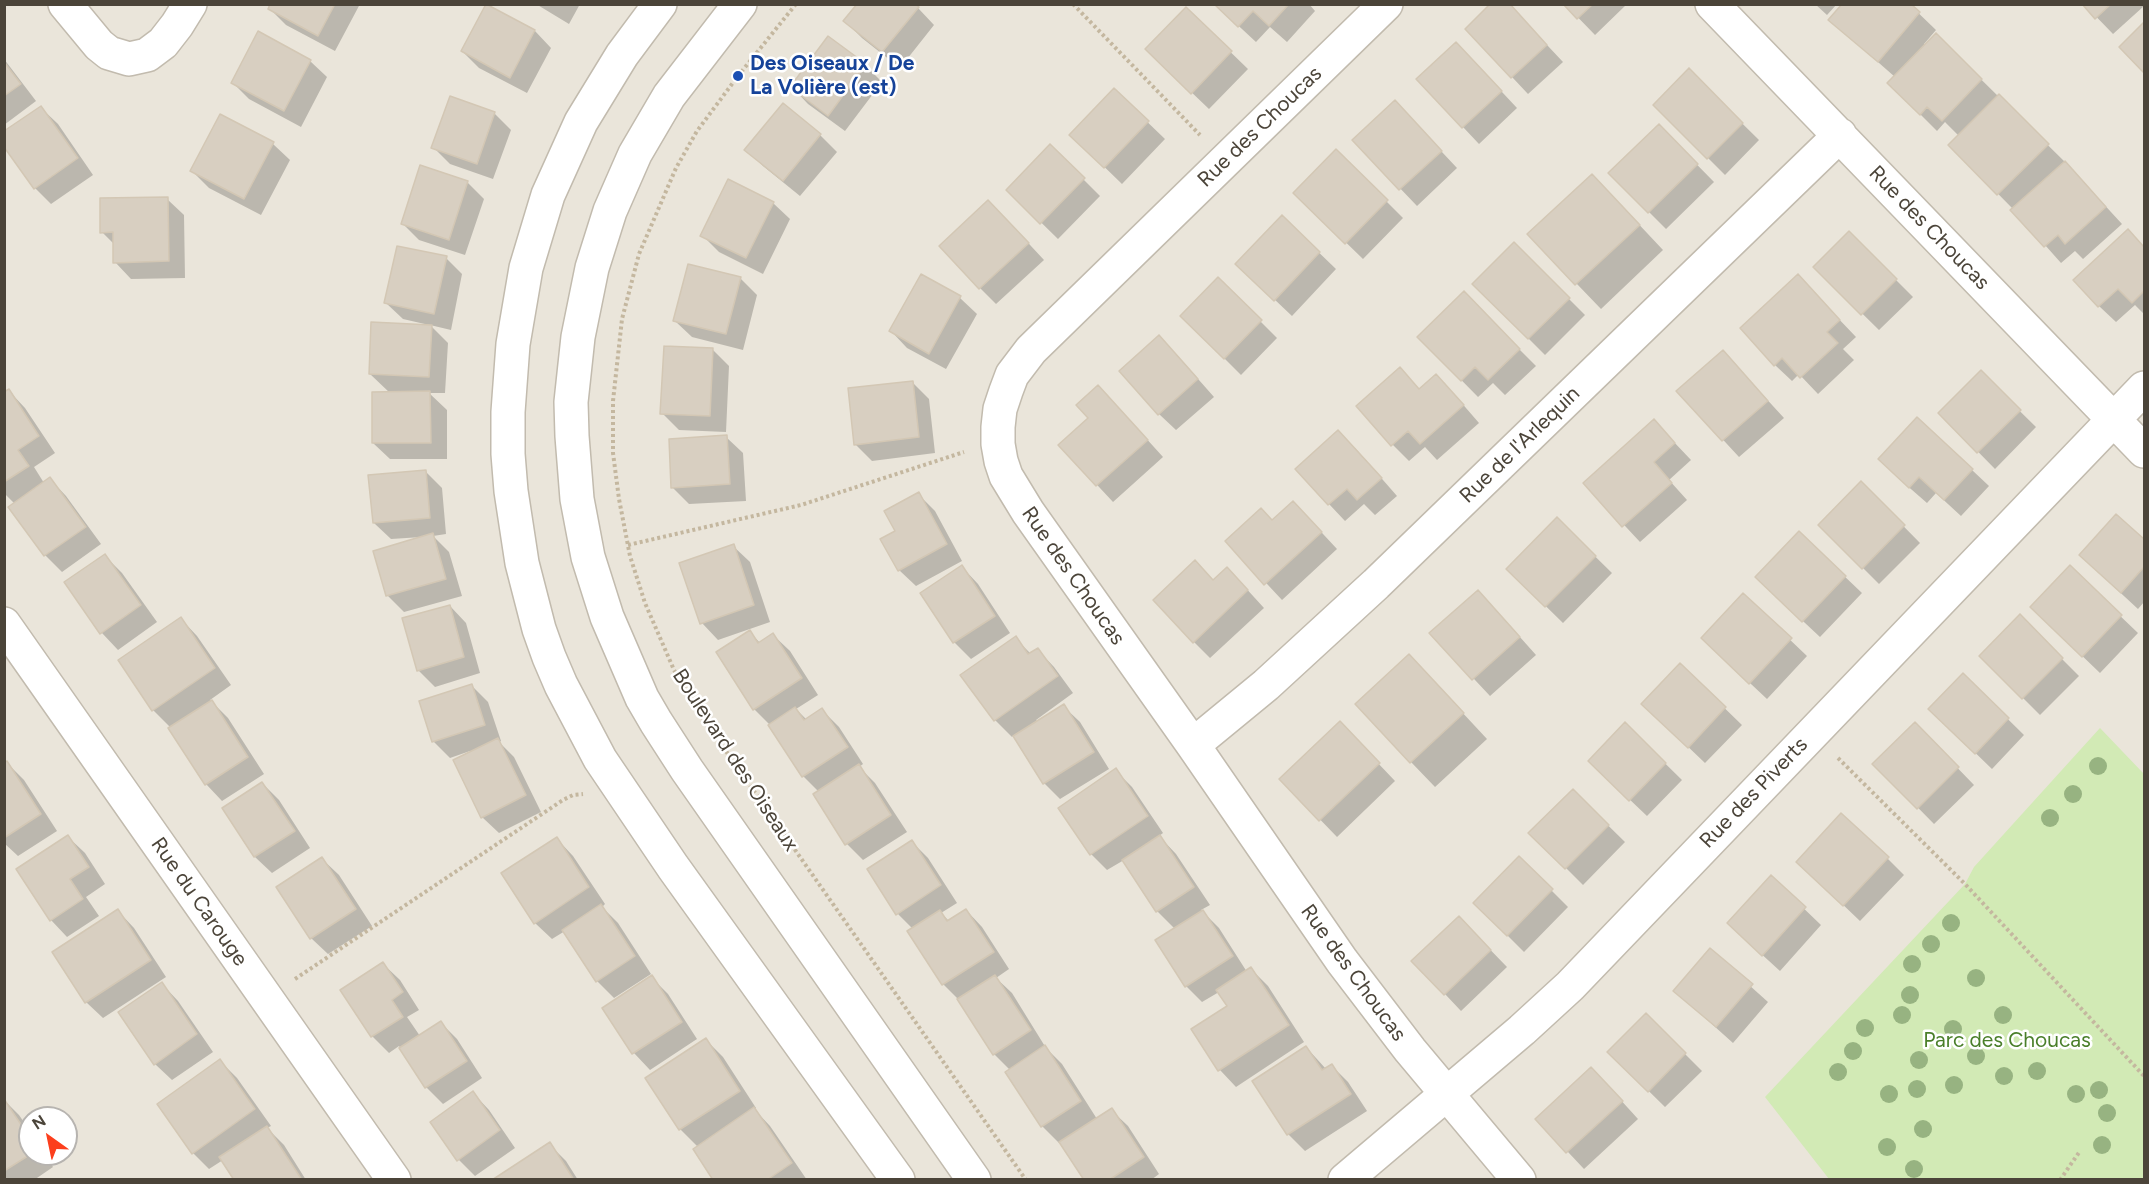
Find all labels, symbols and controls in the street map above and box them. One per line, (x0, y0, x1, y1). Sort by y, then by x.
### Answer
place label: Des Oiseaux / De La Volière (est) (750, 51, 914, 101)
street label: Rue des Choucas (1193, 61, 1327, 193)
marker: Des Oiseaux / De La Volière (est) (731, 69, 745, 83)
street label: Rue des Choucas (1863, 161, 1995, 295)
street label: Rue de l'Arlequin (1455, 381, 1585, 509)
street label: Rue des Choucas (1016, 502, 1130, 650)
street label: Boulevard des Oiseaux (667, 664, 803, 856)
street label: Rue des Piverts (1695, 732, 1813, 854)
street label: Rue du Carouge (145, 833, 253, 971)
street label: Rue des Choucas (1295, 900, 1411, 1046)
park label: Parc des Choucas (1923, 1028, 2091, 1054)
north arrow (18, 1106, 78, 1166)
text: N (29, 1111, 49, 1133)

